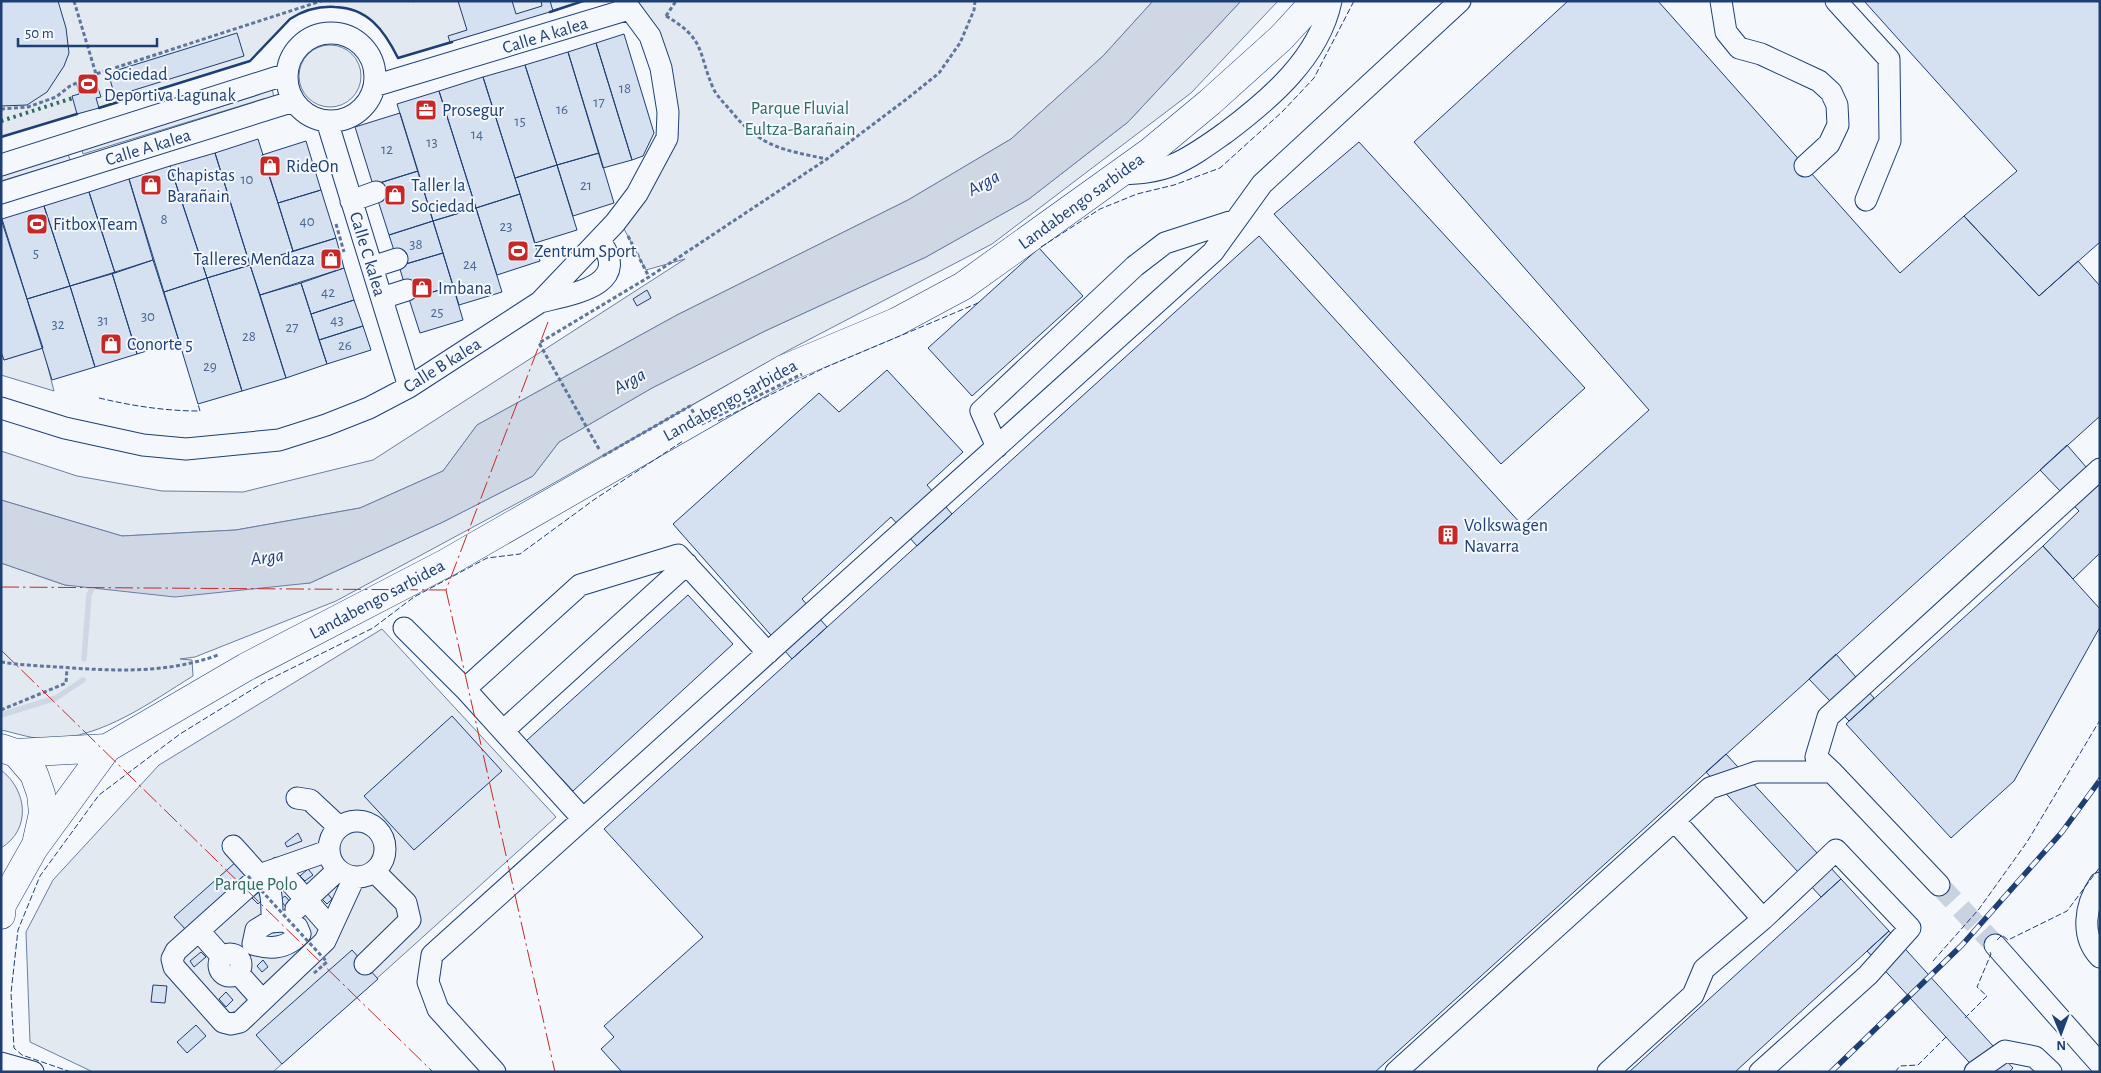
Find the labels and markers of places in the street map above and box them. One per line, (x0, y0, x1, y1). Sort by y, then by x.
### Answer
place label: Sociedad Deportiva Lagunak (104, 66, 236, 105)
sports icon: Sociedad Deportiva Lagunak (76, 72, 100, 96)
office icon: Prosegur (414, 98, 438, 122)
place label: Prosegur (442, 102, 504, 120)
shop icon: RideOn (258, 154, 282, 178)
place label: RideOn (286, 158, 339, 176)
place label: Chapistas Barañain (167, 167, 235, 206)
shop icon: Chapistas Barañain (139, 173, 163, 197)
place label: Taller la Sociedad (411, 177, 475, 216)
shop icon: Taller la Sociedad (383, 183, 407, 207)
sports icon: Fitbox Team (25, 212, 49, 236)
place label: Fitbox Team (53, 216, 138, 234)
sports icon: Zentrum Sport (506, 239, 530, 263)
place label: Zentrum Sport (534, 243, 637, 261)
shop icon: Talleres Mendaza (319, 247, 343, 271)
place label: Talleres Mendaza (193, 251, 315, 269)
shop icon: Imbana (410, 276, 434, 300)
place label: Imbana (438, 280, 492, 298)
shop icon: Conorte 5 (99, 332, 123, 356)
place label: Conorte 5 (127, 336, 193, 354)
place label: Volkswagen Navarra (1464, 517, 1548, 556)
building icon: Volkswagen Navarra (1436, 523, 1460, 547)

